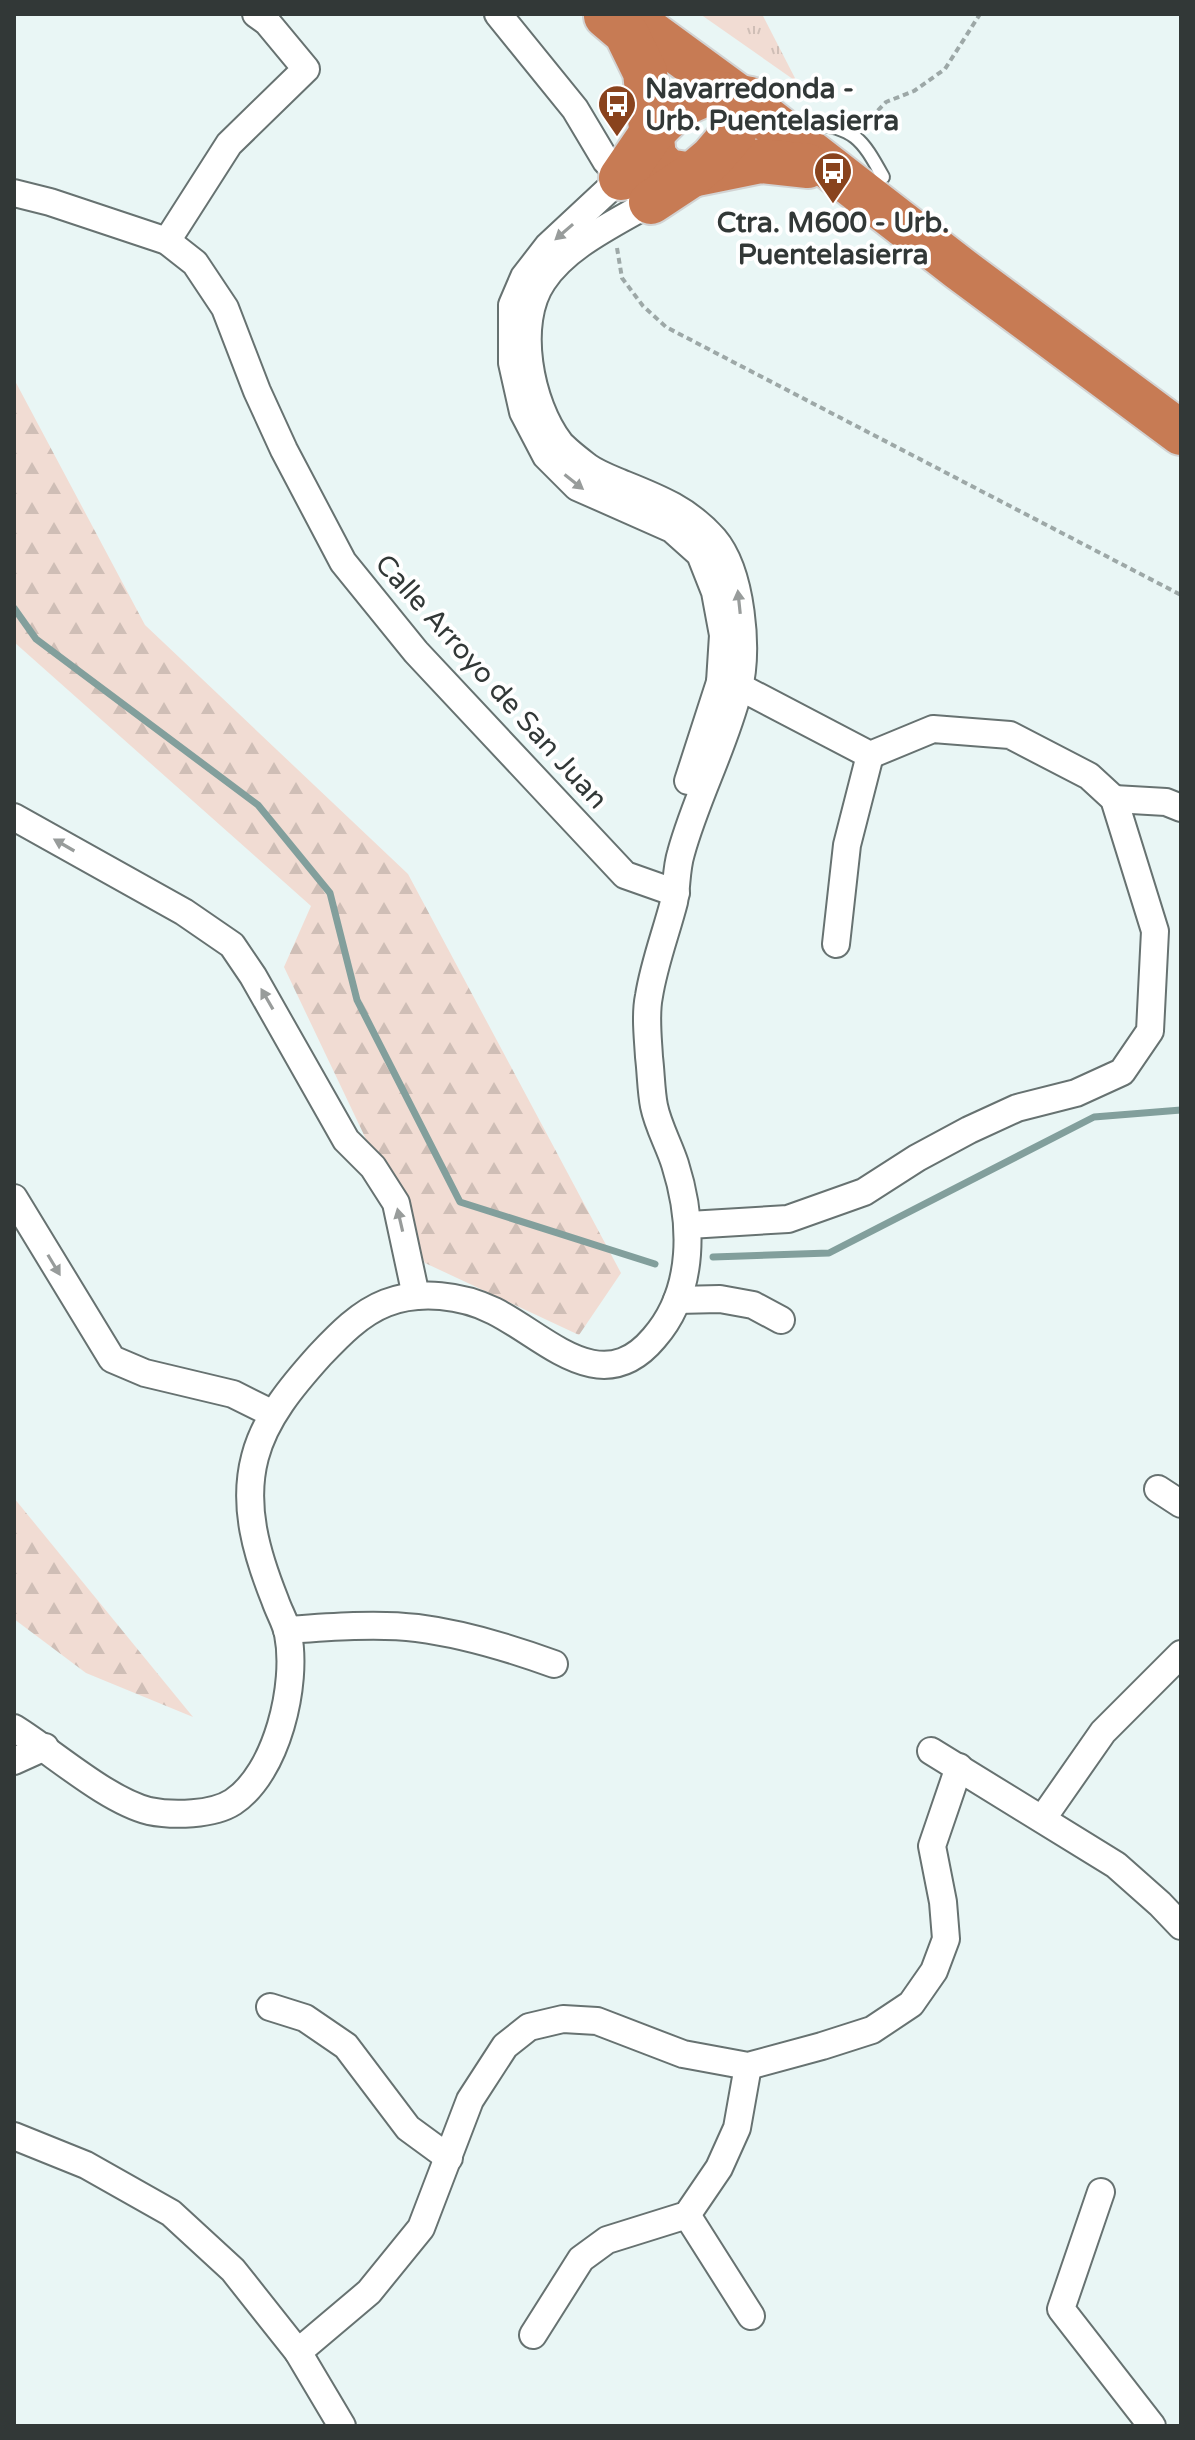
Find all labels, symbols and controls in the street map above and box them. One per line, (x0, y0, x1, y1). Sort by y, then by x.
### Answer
place label: Navarredonda - Urb. Puentelasierra (645, 72, 899, 138)
bus stop icon: Navarredonda - Urb. Puentelasierra (596, 83, 638, 138)
bus stop icon: Ctra. M600 - Urb. Puentelasierra (812, 150, 854, 205)
place label: Ctra. M600 - Urb. Puentelasierra (717, 206, 949, 272)
one-way arrow (555, 223, 575, 240)
one-way arrow (564, 473, 584, 489)
street label: Calle Arroyo de San Juan (368, 547, 615, 816)
one-way arrow (733, 589, 746, 614)
one-way arrow (53, 838, 75, 852)
one-way arrow (260, 988, 274, 1010)
one-way arrow (393, 1207, 406, 1232)
one-way arrow (47, 1254, 61, 1276)

